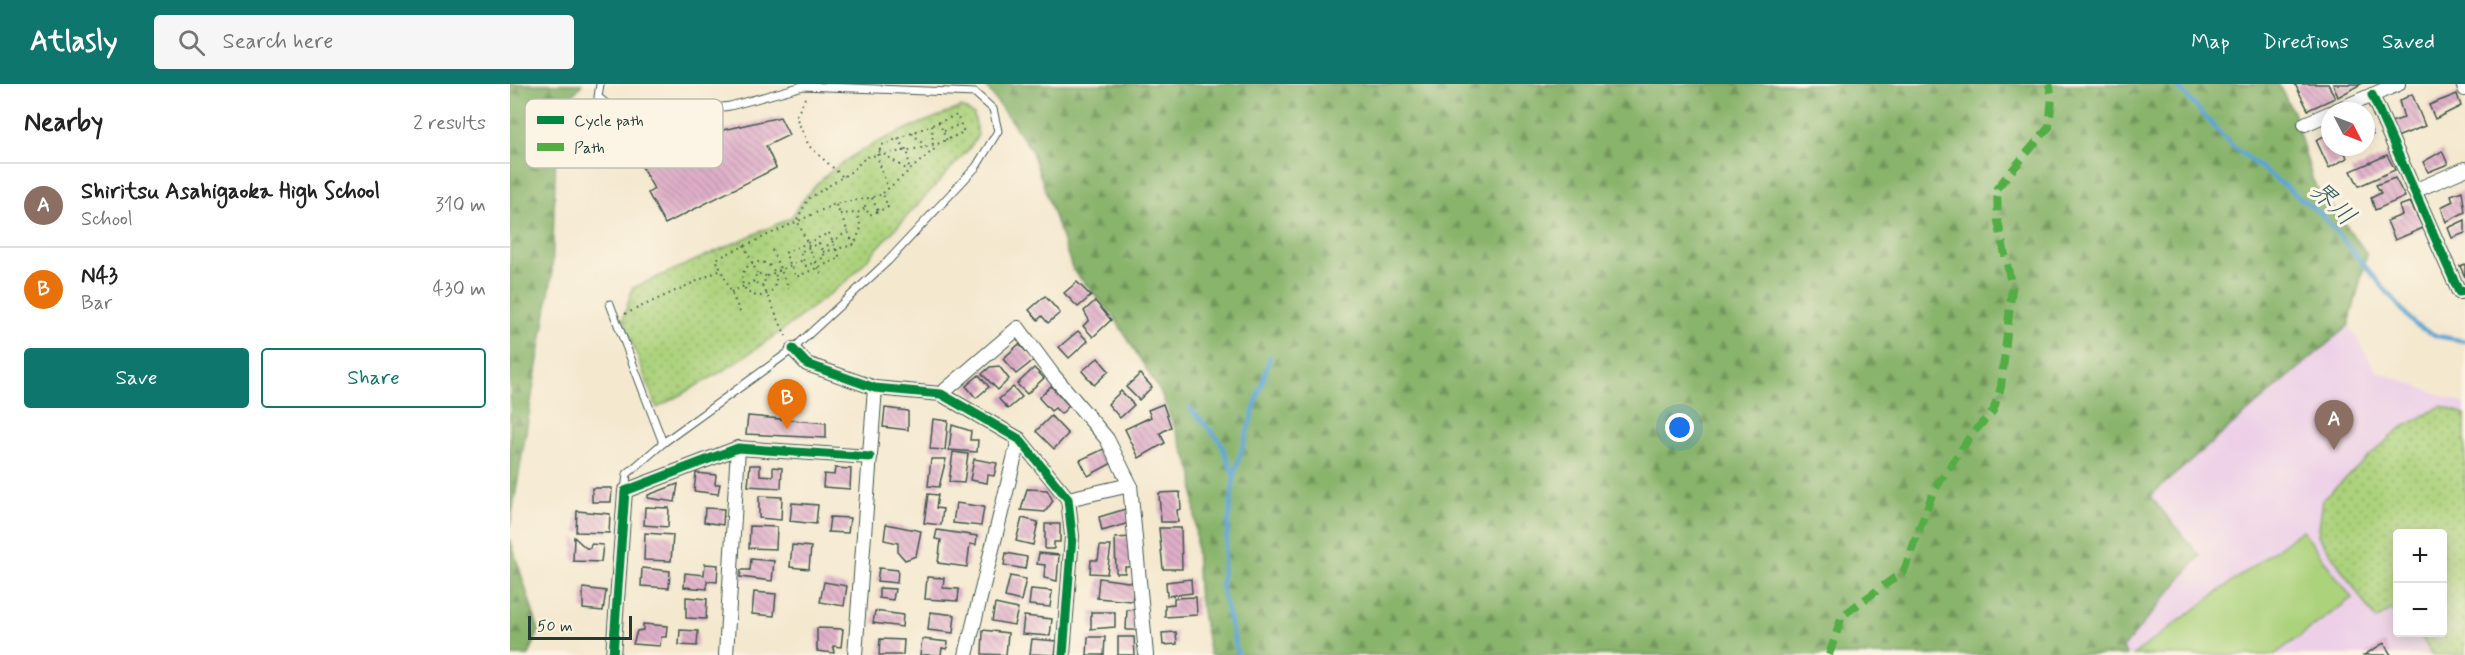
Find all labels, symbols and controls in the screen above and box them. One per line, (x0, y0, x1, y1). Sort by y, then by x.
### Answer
search box (154, 15, 574, 69)
text: Atlasly (30, 24, 118, 61)
icon: search (175, 26, 208, 59)
text: Search here (223, 28, 333, 56)
text: Map (2191, 28, 2230, 56)
text: Directions (2263, 28, 2349, 56)
text: Saved (2382, 28, 2435, 56)
legend (525, 99, 723, 168)
north arrow (2321, 102, 2375, 156)
text: Nearby (24, 106, 103, 140)
text: 2 results (413, 110, 486, 137)
text: Cycle path (574, 111, 644, 132)
text: Path (574, 138, 605, 159)
water label: 界川 (2301, 174, 2363, 234)
text: Shiritsu Asahigaoka High School (81, 178, 380, 206)
text: A (37, 192, 50, 219)
text: 310 m (435, 192, 486, 219)
text: School (81, 206, 133, 233)
text: N43 (81, 262, 118, 290)
text: B (37, 276, 50, 303)
text: 430 m (433, 276, 486, 303)
text: Bar (81, 290, 112, 317)
button: Save (24, 348, 249, 408)
button: Share (261, 348, 486, 408)
pin: B (768, 380, 806, 429)
pin: A (2314, 400, 2354, 450)
your location (1665, 413, 1694, 442)
map controls (2393, 529, 2447, 637)
button: + (2393, 529, 2447, 583)
button: − (2393, 583, 2447, 637)
scale bar (528, 613, 632, 640)
text: 50 m (537, 616, 573, 637)

